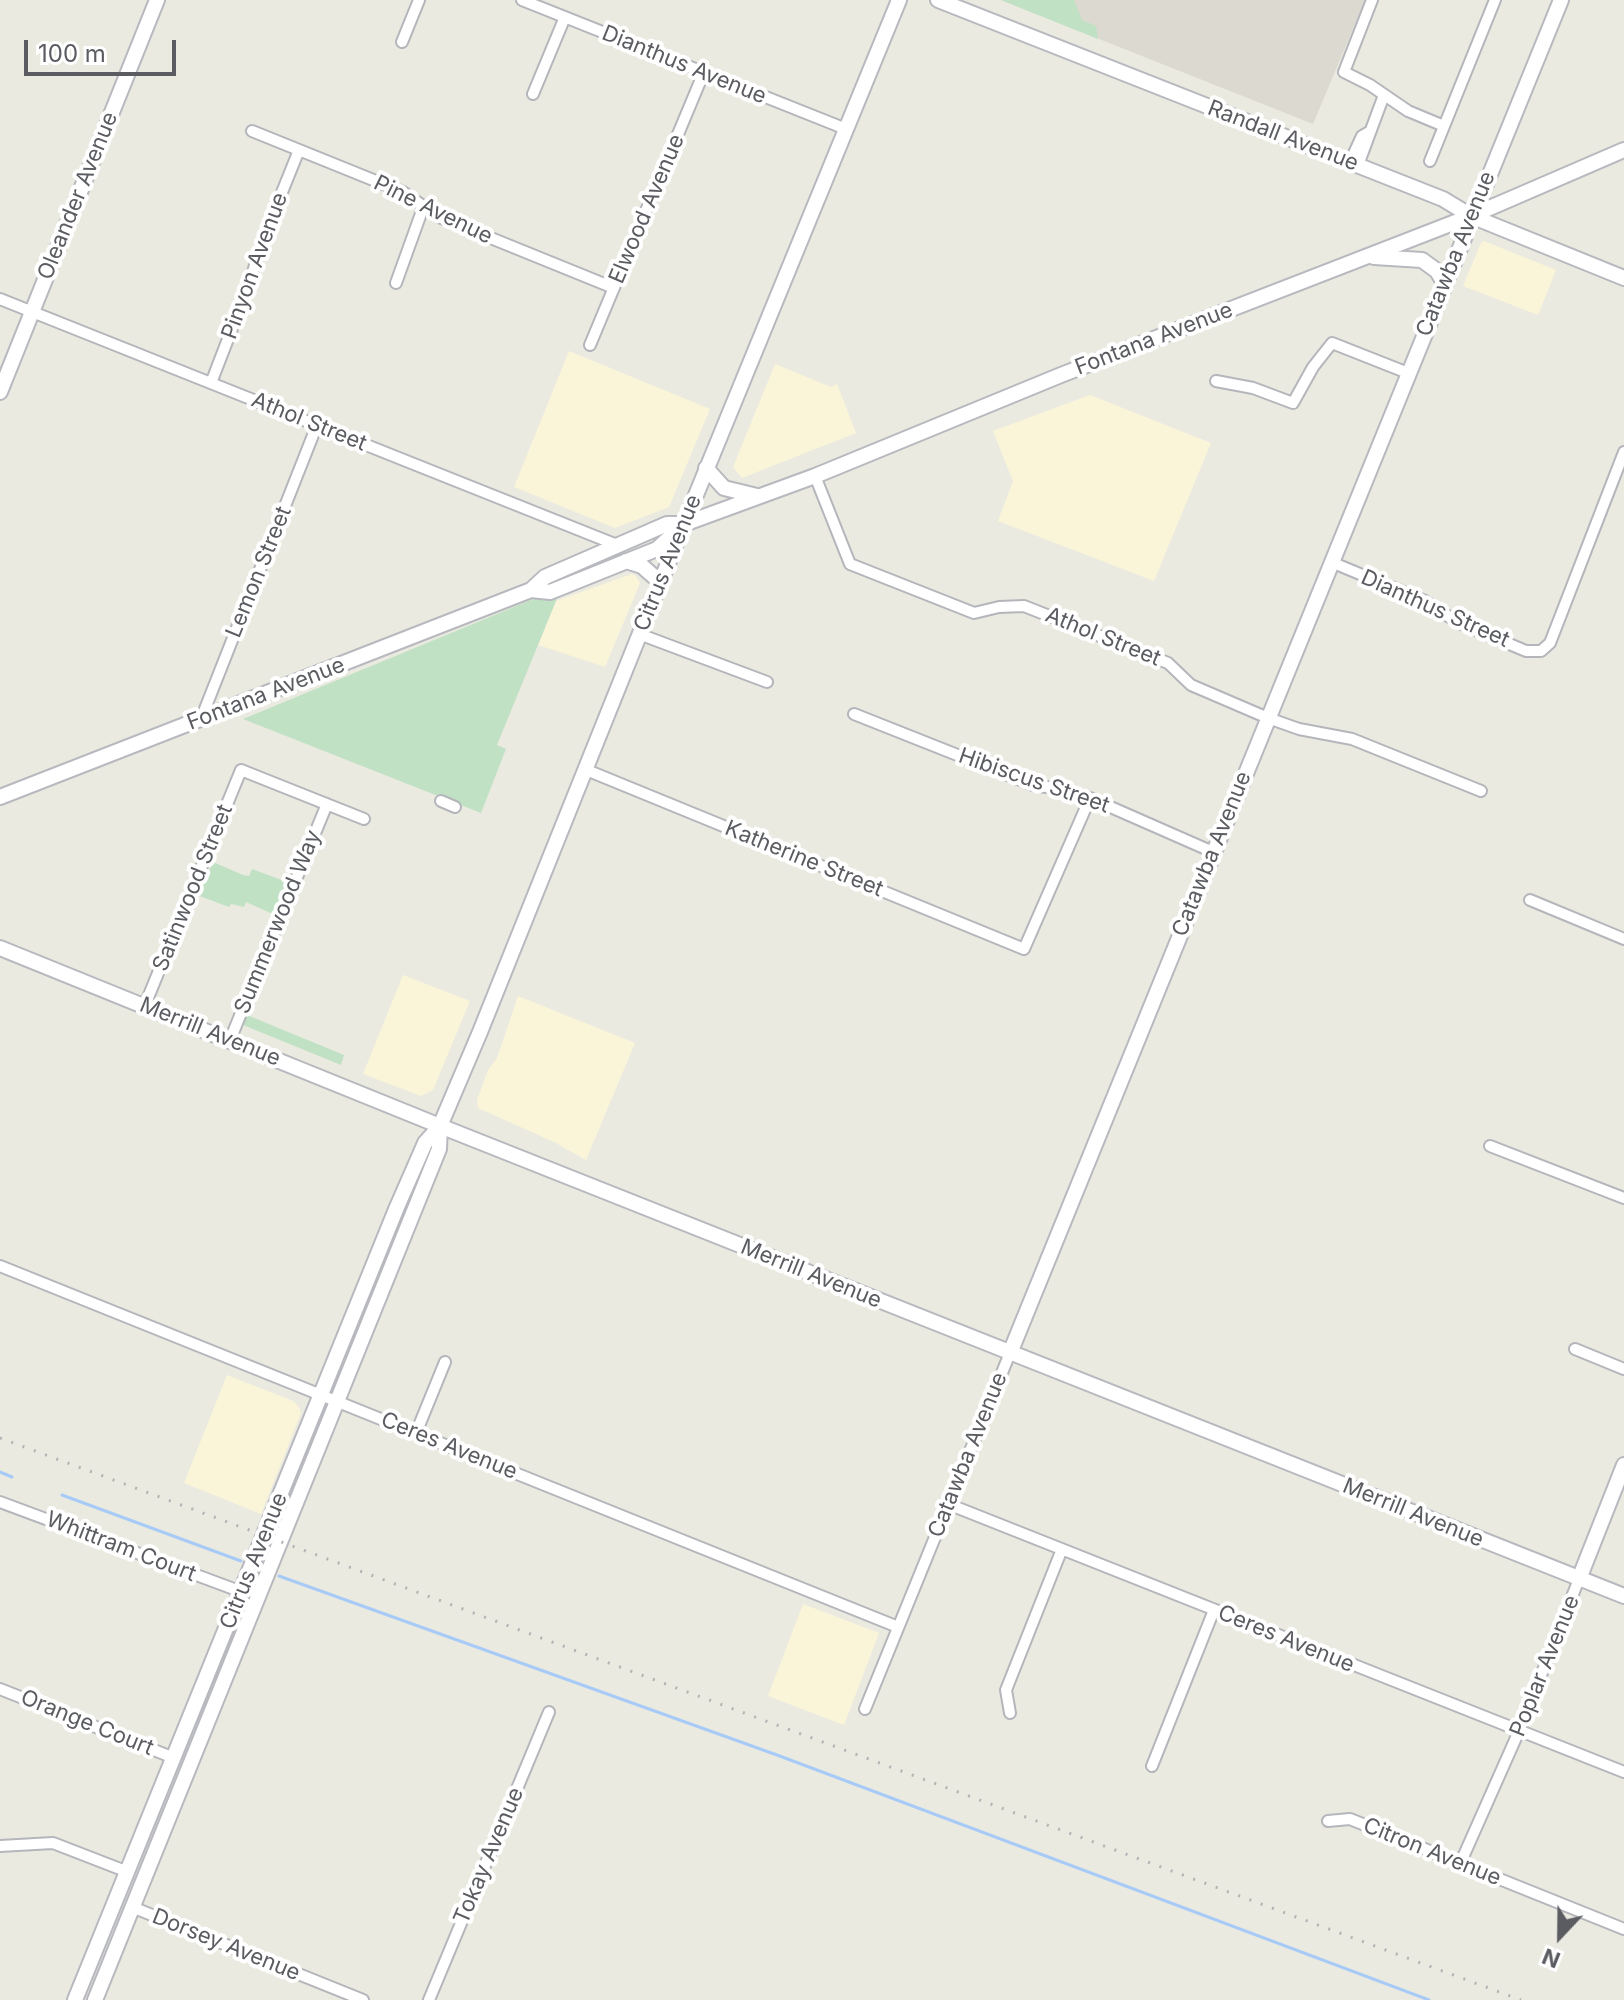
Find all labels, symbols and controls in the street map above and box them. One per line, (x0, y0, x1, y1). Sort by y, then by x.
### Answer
street label: Dianthus Avenue (598, 20, 770, 110)
scale bar (28, 24, 180, 74)
text: 100 m (38, 39, 106, 68)
street label: Randall Avenue (1204, 95, 1362, 177)
street label: Oleander Avenue (32, 108, 124, 284)
street label: Elwood Avenue (604, 130, 690, 288)
street label: Catawba Avenue (1411, 168, 1501, 340)
street label: Pine Avenue (369, 170, 497, 250)
street label: Pinyon Avenue (216, 189, 294, 343)
street label: Fontana Avenue (1071, 297, 1237, 381)
street label: Athol Street (248, 387, 370, 457)
street label: Citrus Avenue (629, 491, 707, 635)
street label: Lemon Street (221, 503, 297, 641)
street label: Dianthus Street (1357, 564, 1513, 654)
street label: Athol Street (1042, 602, 1164, 672)
street label: Fontana Avenue (183, 652, 349, 736)
street label: Hibiscus Street (955, 743, 1113, 819)
street label: Catawba Avenue (1167, 768, 1257, 940)
street label: Satinwood Street (147, 801, 239, 975)
street label: Katherine Street (721, 815, 887, 903)
street label: Summerwood Way (229, 826, 327, 1018)
street label: Merrill Avenue (136, 992, 284, 1072)
street label: Merrill Avenue (737, 1234, 885, 1314)
street label: Catawba Avenue (923, 1369, 1013, 1541)
street label: Ceres Avenue (377, 1407, 521, 1485)
street label: Merrill Avenue (1339, 1473, 1487, 1553)
street label: Citrus Avenue (215, 1489, 293, 1633)
street label: Whittram Court (42, 1506, 200, 1588)
street label: Poplar Avenue (1505, 1592, 1585, 1740)
street label: Ceres Avenue (1214, 1600, 1358, 1678)
street label: Orange Court (17, 1684, 157, 1762)
street label: Tokay Avenue (448, 1784, 530, 1928)
street label: Citron Avenue (1359, 1812, 1505, 1892)
north arrow (1520, 1896, 1600, 1976)
street label: Dorsey Avenue (148, 1903, 304, 1987)
text: N (1538, 1943, 1564, 1973)

